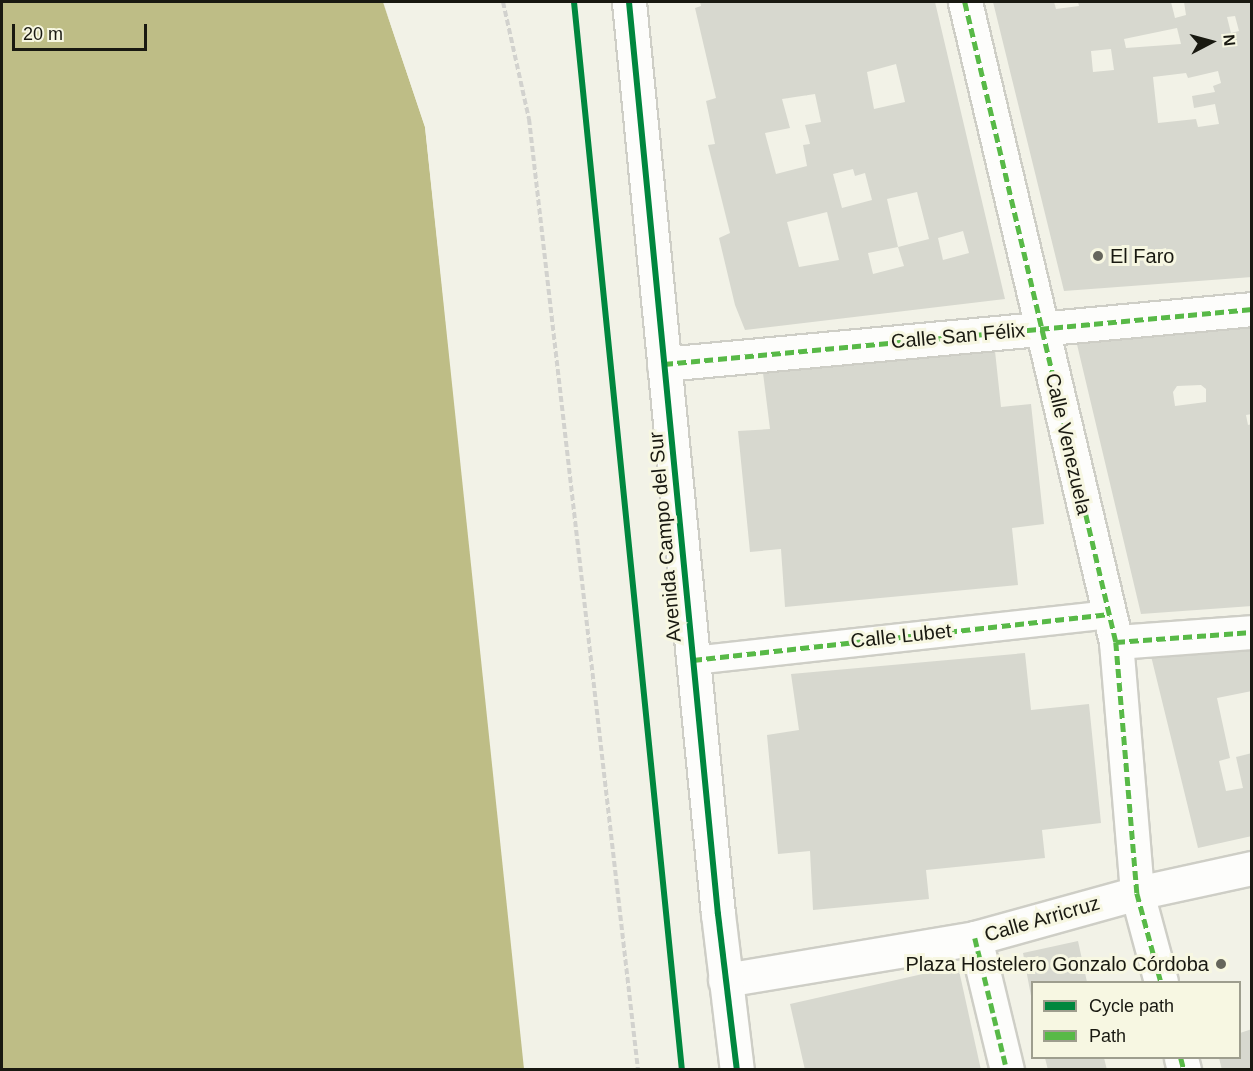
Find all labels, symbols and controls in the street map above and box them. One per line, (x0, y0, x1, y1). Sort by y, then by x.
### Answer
scale bar (15, 12, 150, 50)
north arrow (1181, 12, 1241, 72)
text: 20 m (23, 24, 63, 44)
text: N (1220, 33, 1238, 47)
place label: El Faro (1110, 244, 1174, 268)
marker: El Faro (1091, 249, 1105, 263)
street label: Calle San Félix (890, 318, 1026, 354)
street label: Calle Venezuela (1040, 371, 1096, 517)
street label: Avenida Campo del Sur (644, 431, 686, 643)
street label: Calle Lubet (849, 619, 953, 653)
street label: Calle Arricruz (981, 891, 1103, 947)
place label: Plaza Hostelero Gonzalo Córdoba (905, 952, 1209, 976)
marker: Plaza Hostelero Gonzalo Córdoba (1214, 957, 1228, 971)
legend (1031, 981, 1241, 1059)
text: Cycle path (1089, 996, 1174, 1016)
text: Path (1089, 1026, 1126, 1046)

